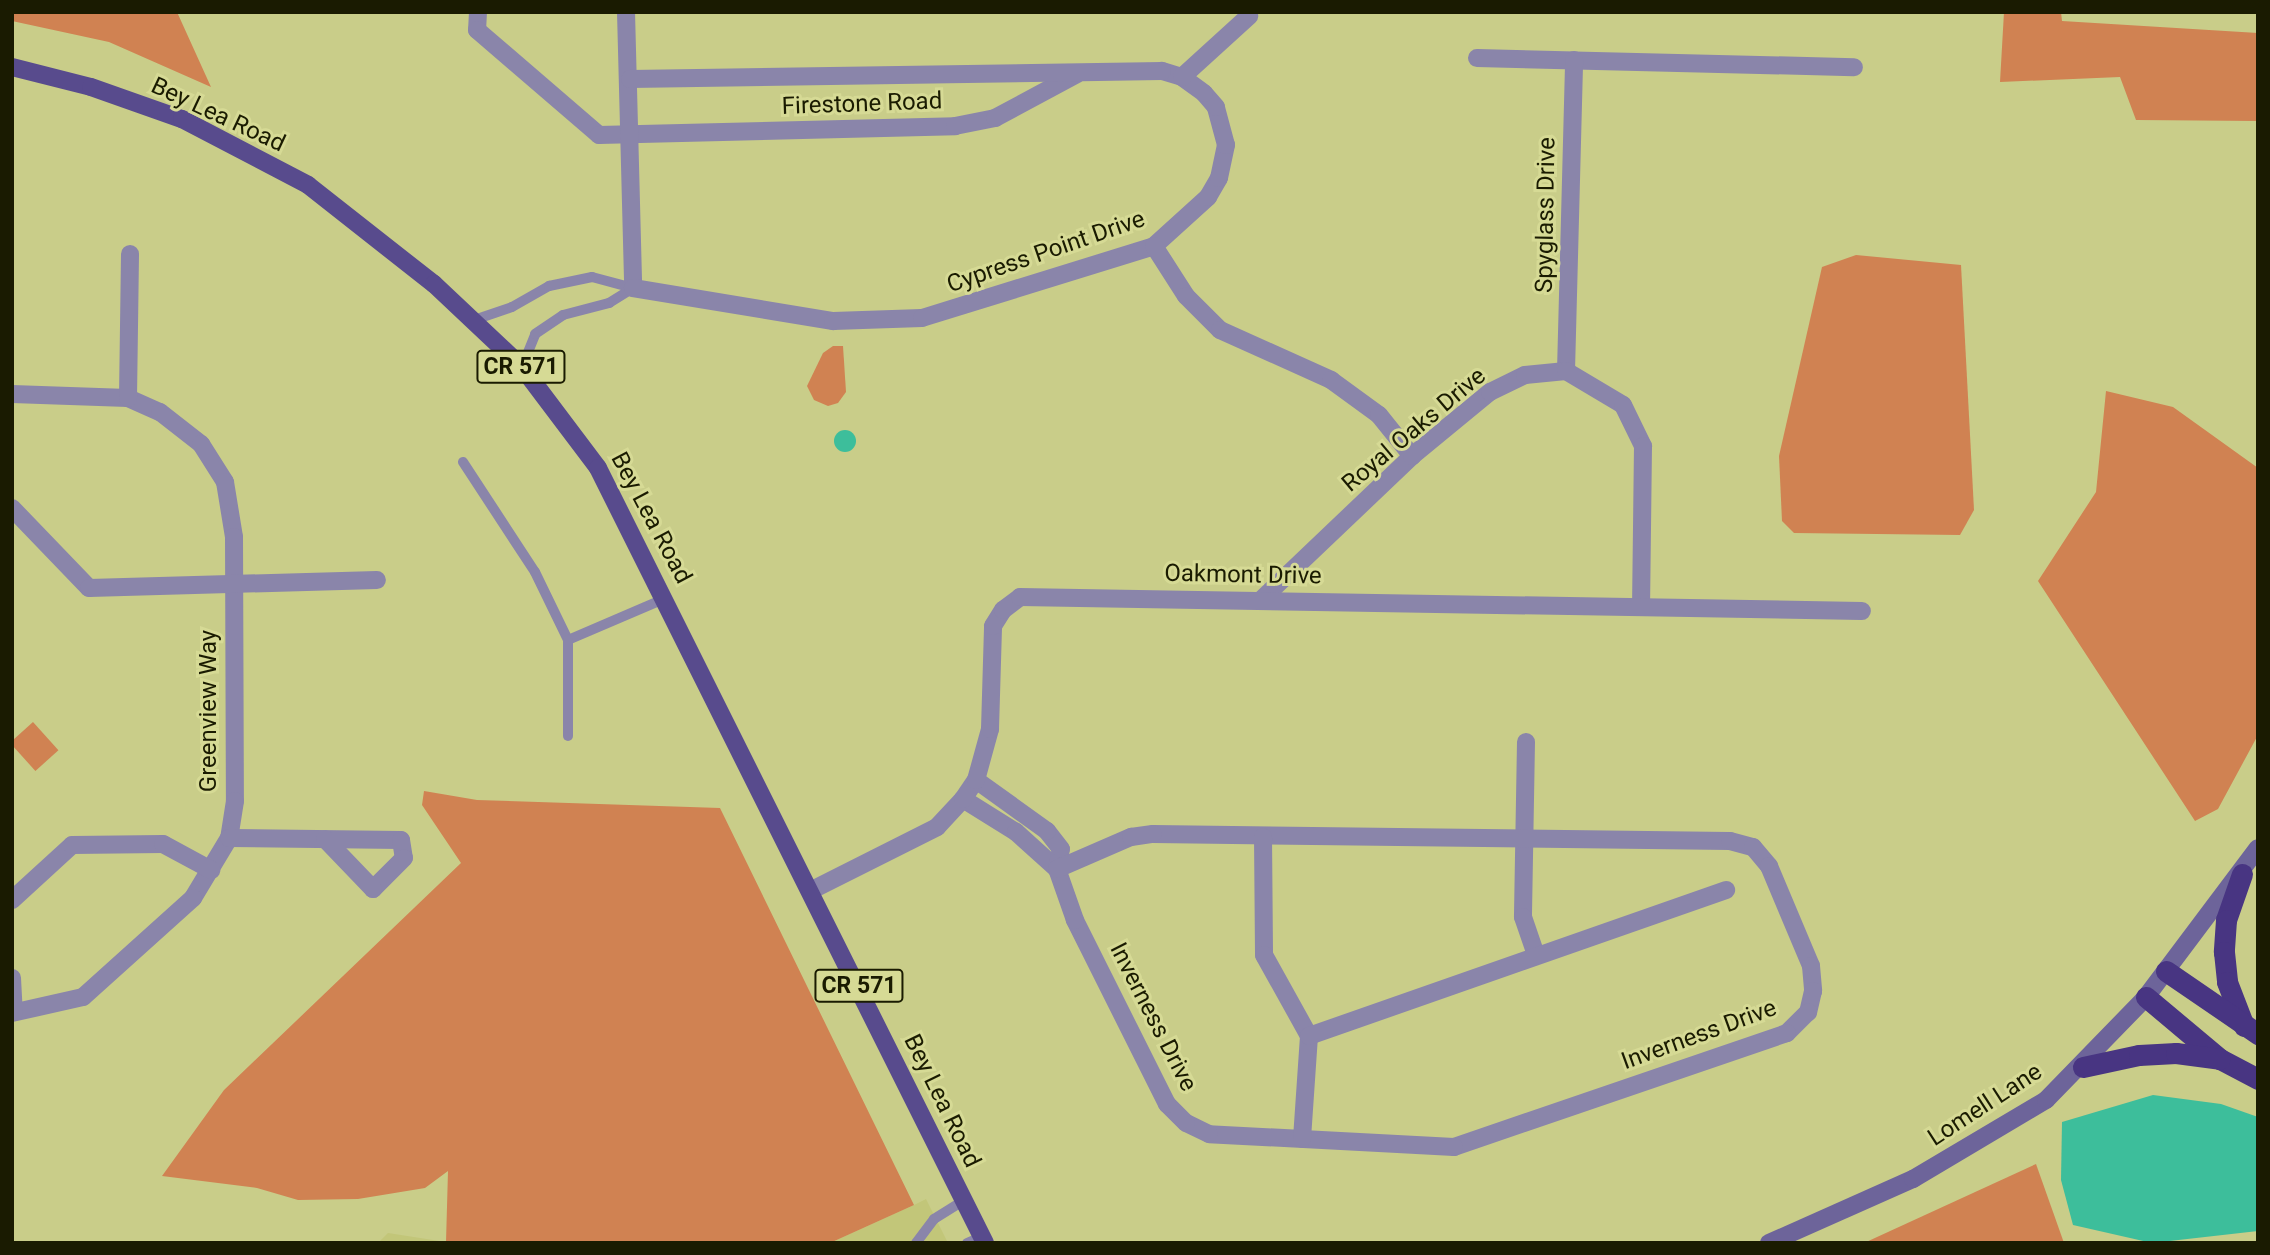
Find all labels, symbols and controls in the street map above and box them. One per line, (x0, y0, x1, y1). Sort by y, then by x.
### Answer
street label: Bey Lea Road (146, 71, 290, 159)
street label: Firestone Road (781, 87, 943, 121)
street label: Spyglass Drive (1530, 137, 1562, 293)
street label: Cypress Point Drive (943, 205, 1149, 299)
road number: CR 571 (476, 348, 566, 386)
street label: Royal Oaks Drive (1336, 362, 1492, 498)
street label: Bey Lea Road (604, 447, 698, 589)
street label: Oakmont Drive (1164, 559, 1322, 591)
street label: Greenview Way (195, 630, 223, 792)
street label: Inverness Drive (1103, 938, 1203, 1096)
road number: CR 571 (814, 967, 904, 1006)
street label: Inverness Drive (1618, 994, 1780, 1076)
street label: Bey Lea Road (897, 1030, 987, 1172)
street label: Lomell Lane (1923, 1058, 2047, 1152)

